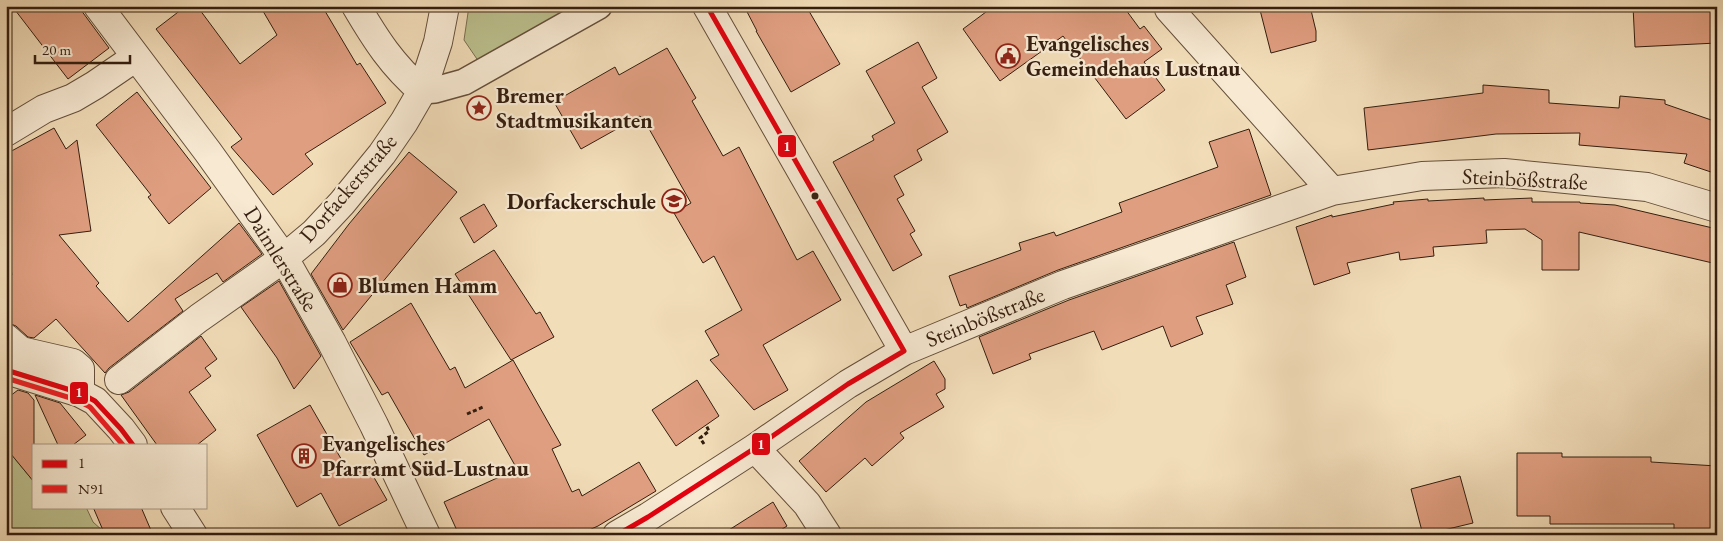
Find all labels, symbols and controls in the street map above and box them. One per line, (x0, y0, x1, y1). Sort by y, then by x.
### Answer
place label: Evangelisches Gemeindehaus Lustnau (1026, 29, 1240, 83)
scale bar (35, 32, 130, 64)
text: 20 m (42, 40, 71, 59)
public building icon: Evangelisches Gemeindehaus Lustnau (995, 43, 1021, 69)
place label: Bremer Stadtmusikanten (496, 81, 653, 135)
place icon: Bremer Stadtmusikanten (466, 95, 492, 121)
street label: Dorfackerstraße (293, 127, 404, 248)
line badge: 1 (777, 134, 797, 158)
text: 1 (783, 137, 791, 155)
street label: Steinbößstraße (1461, 161, 1589, 197)
place label: Dorfackerschule (507, 187, 656, 216)
school or university icon: Dorfackerschule (661, 188, 687, 214)
unlabelled marker (810, 191, 820, 201)
street label: Daimlerstraße (237, 201, 325, 317)
place label: Blumen Hamm (358, 271, 498, 300)
shop icon: Blumen Hamm (327, 272, 353, 298)
street label: Steinbößstraße (921, 280, 1049, 354)
line badge: 1 (69, 381, 89, 405)
text: 1 (75, 383, 83, 401)
place label: Evangelisches Pfarramt Süd-Lustnau (322, 429, 529, 483)
line badge: 1 (751, 432, 771, 456)
text: 1 (757, 435, 765, 453)
building icon: Evangelisches Pfarramt Süd-Lustnau (291, 443, 317, 469)
legend (32, 444, 208, 508)
text: 1 (78, 453, 85, 472)
text: N91 (78, 479, 104, 498)

